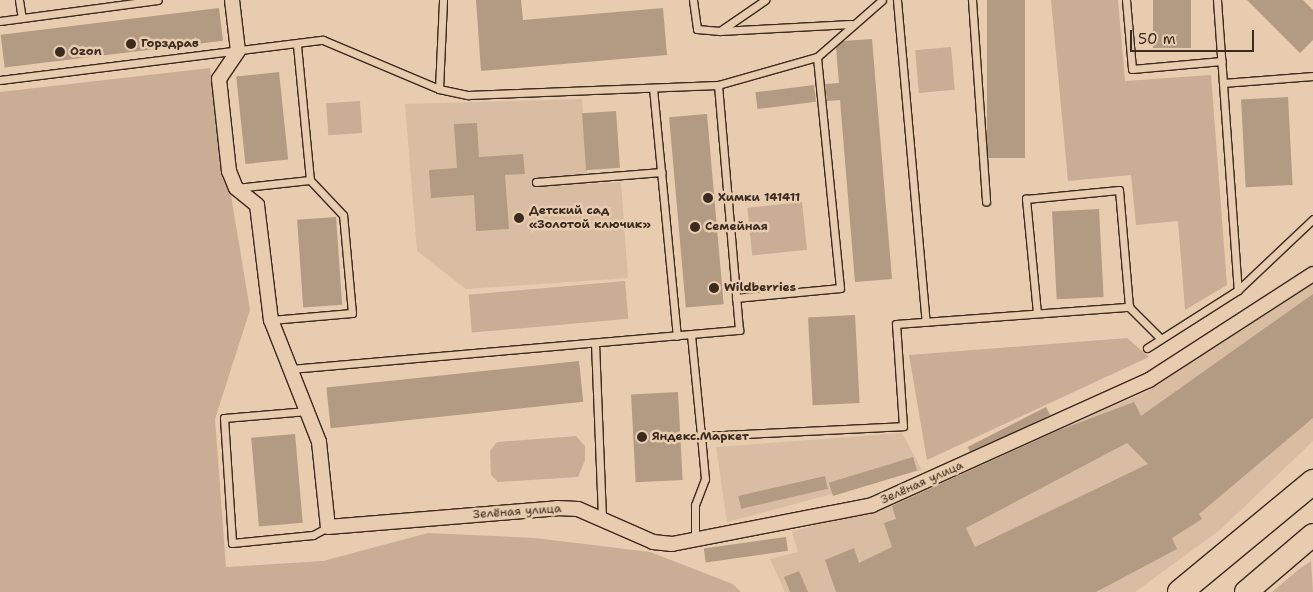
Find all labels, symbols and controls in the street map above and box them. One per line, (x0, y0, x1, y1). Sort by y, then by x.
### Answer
scale bar (1133, 20, 1257, 52)
text: 50 m (1138, 29, 1176, 49)
place label: Горздрав (141, 37, 199, 51)
marker: Горздрав (125, 38, 137, 50)
place label: Ozon (70, 45, 102, 59)
marker: Ozon (54, 46, 66, 58)
place label: Химки 141411 (718, 191, 800, 205)
marker: Химки 141411 (702, 192, 714, 204)
place label: Детский сад «Золотой ключик» (529, 204, 651, 232)
marker: Детский сад «Золотой ключик» (513, 212, 525, 224)
place label: Семейная (705, 220, 768, 234)
marker: Семейная (689, 221, 701, 233)
place label: Wildberries (724, 281, 796, 295)
marker: Wildberries (708, 282, 720, 294)
place label: Яндекс.Маркет (652, 430, 749, 444)
marker: Яндекс.Маркет (636, 431, 648, 443)
street label: Зелёная улица (879, 458, 965, 508)
street label: Зелёная улица (472, 502, 562, 522)

